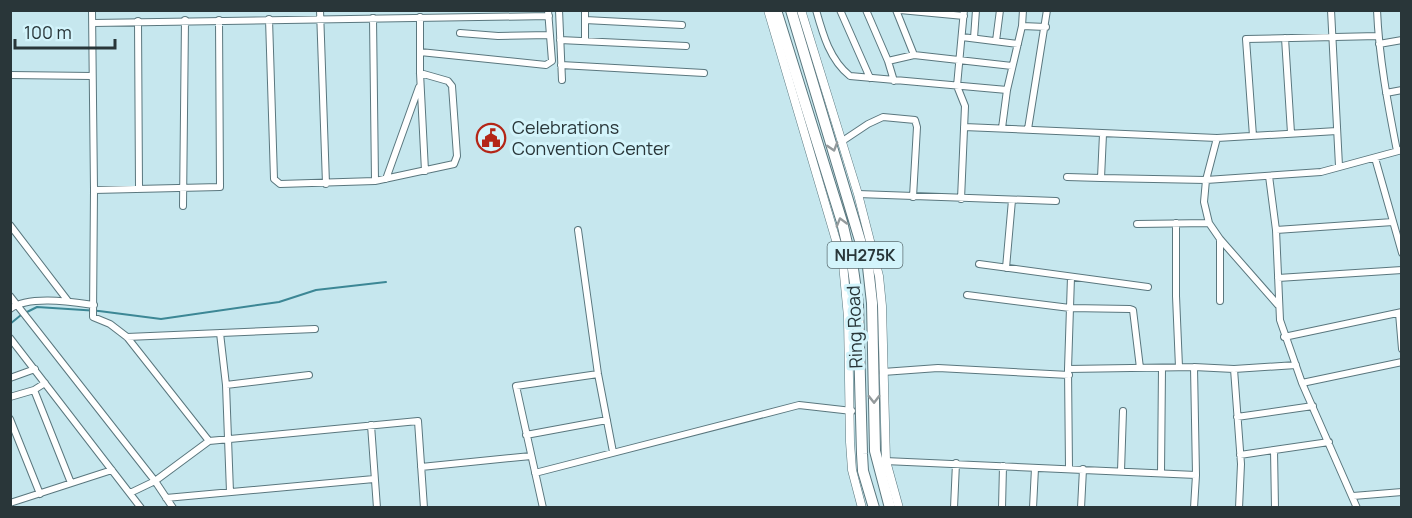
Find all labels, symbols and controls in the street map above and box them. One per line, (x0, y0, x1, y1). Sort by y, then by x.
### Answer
scale bar (15, 12, 116, 50)
text: 100 m (24, 20, 72, 44)
place label: Celebrations Convention Center (512, 115, 670, 160)
public building icon: Celebrations Convention Center (475, 122, 507, 154)
one-way arrow (825, 141, 838, 152)
one-way arrow (836, 217, 848, 228)
road number: NH275K (828, 242, 902, 268)
street label: Ring Road (841, 285, 867, 369)
one-way arrow (867, 395, 880, 404)

